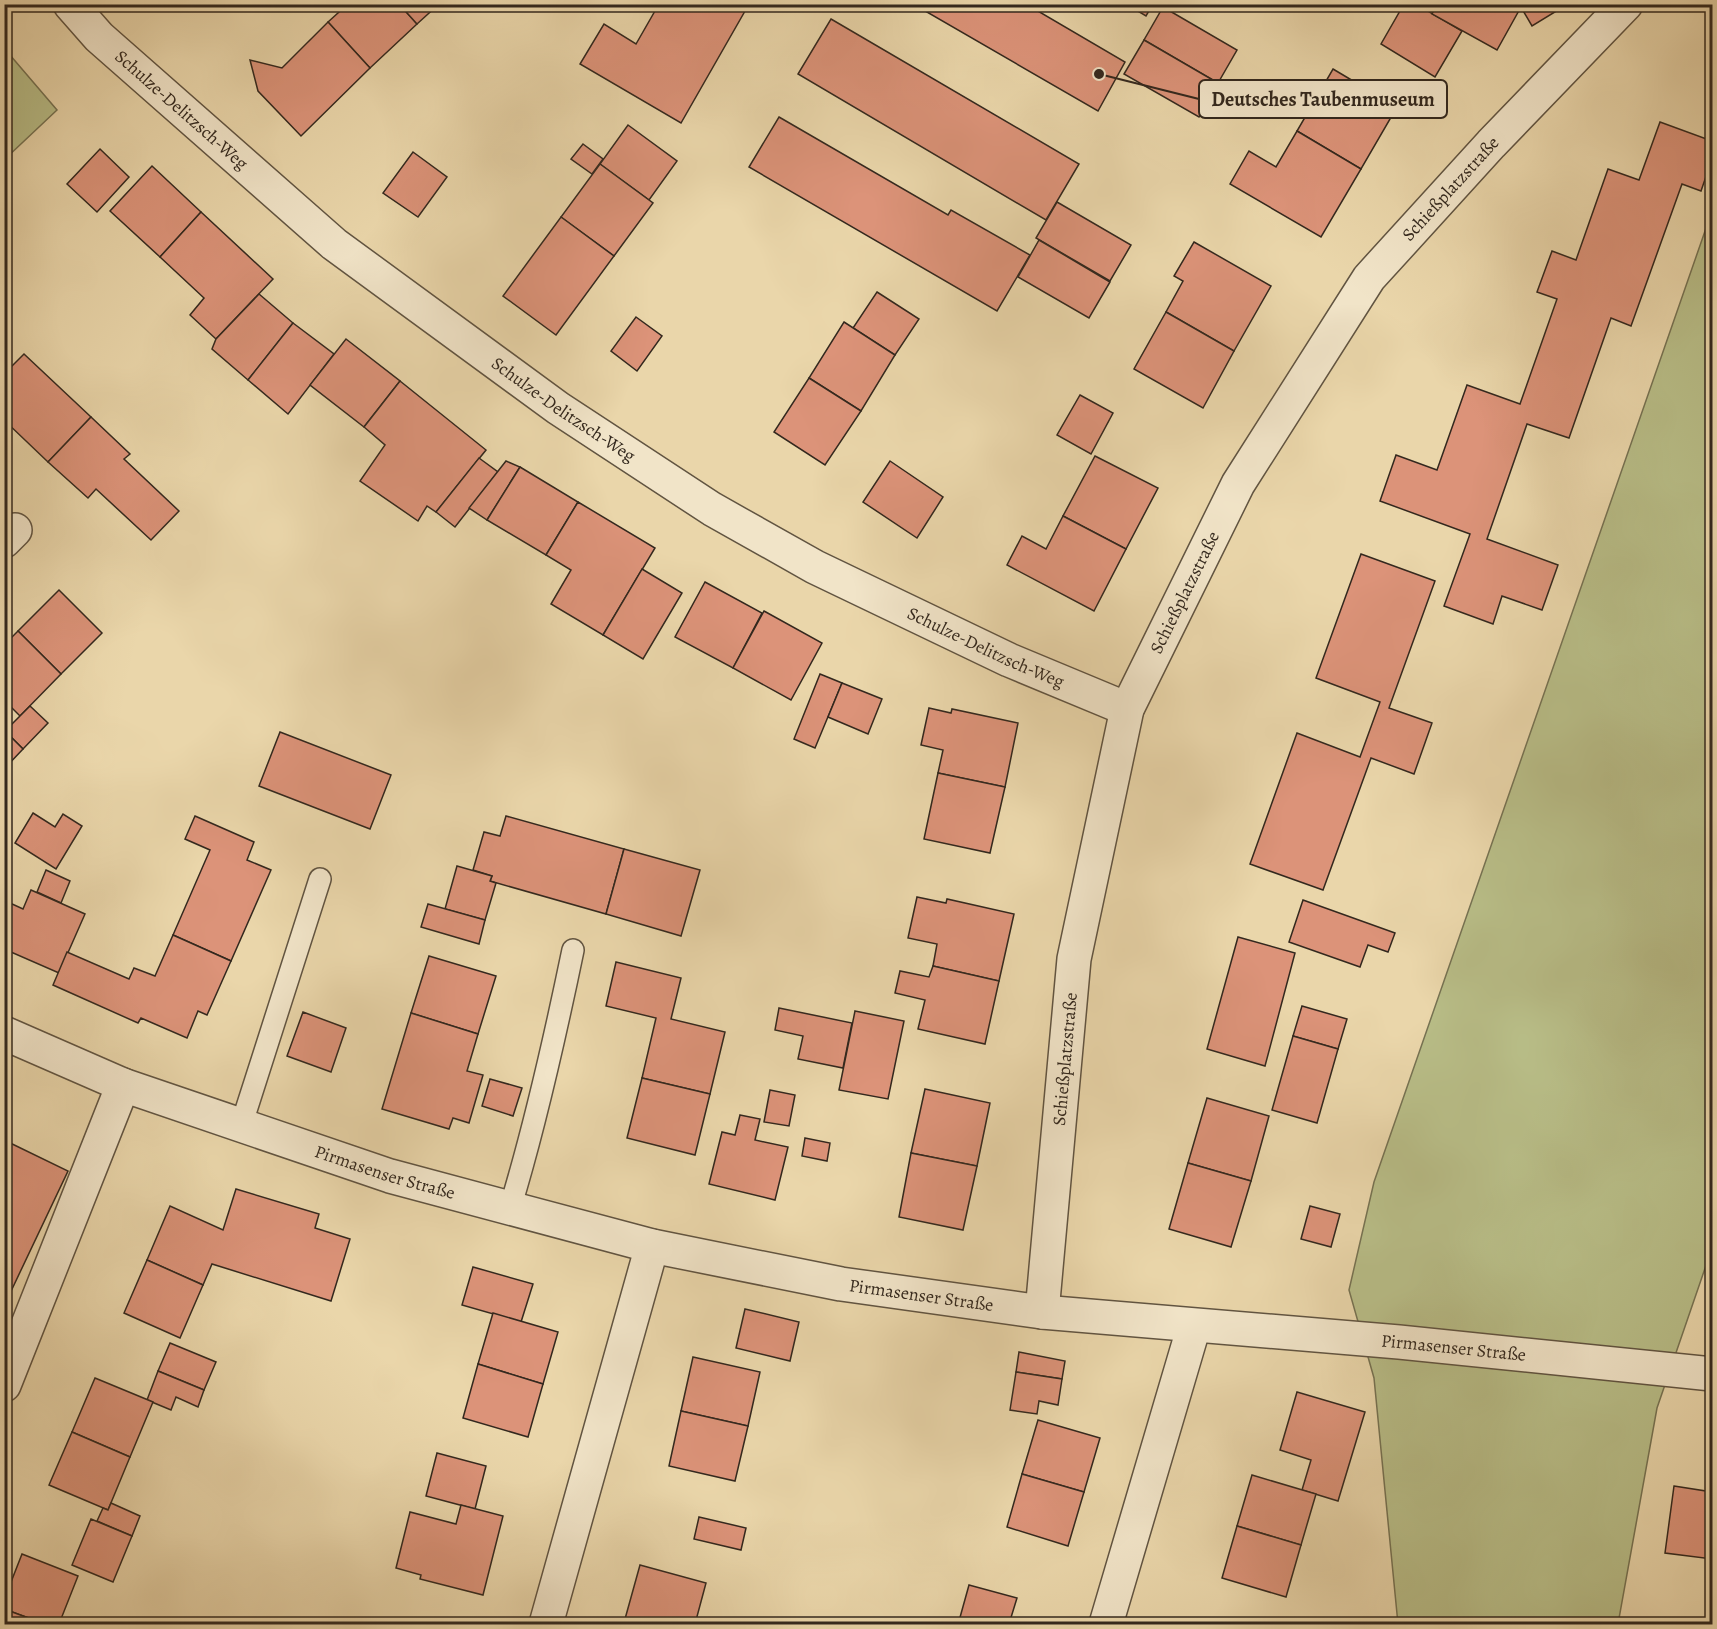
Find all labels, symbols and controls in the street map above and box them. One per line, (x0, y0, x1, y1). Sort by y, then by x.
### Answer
street label: Schulze-Delitzsch-Weg (110, 45, 253, 175)
callout: Deutsches Taubenmuseum (1199, 80, 1447, 118)
text: Deutsches Taubenmuseum (1211, 86, 1435, 113)
street label: Schießplatzstraße (1397, 131, 1504, 246)
street label: Schulze-Delitzsch-Weg (487, 351, 640, 468)
street label: Schießplatzstraße (1144, 527, 1225, 658)
street label: Schulze-Delitzsch-Weg (904, 601, 1068, 694)
street label: Schießplatzstraße (1047, 991, 1083, 1127)
street label: Pirmasenser Straße (312, 1139, 458, 1205)
street label: Pirmasenser Straße (848, 1273, 995, 1317)
street label: Pirmasenser Straße (1380, 1329, 1527, 1367)

